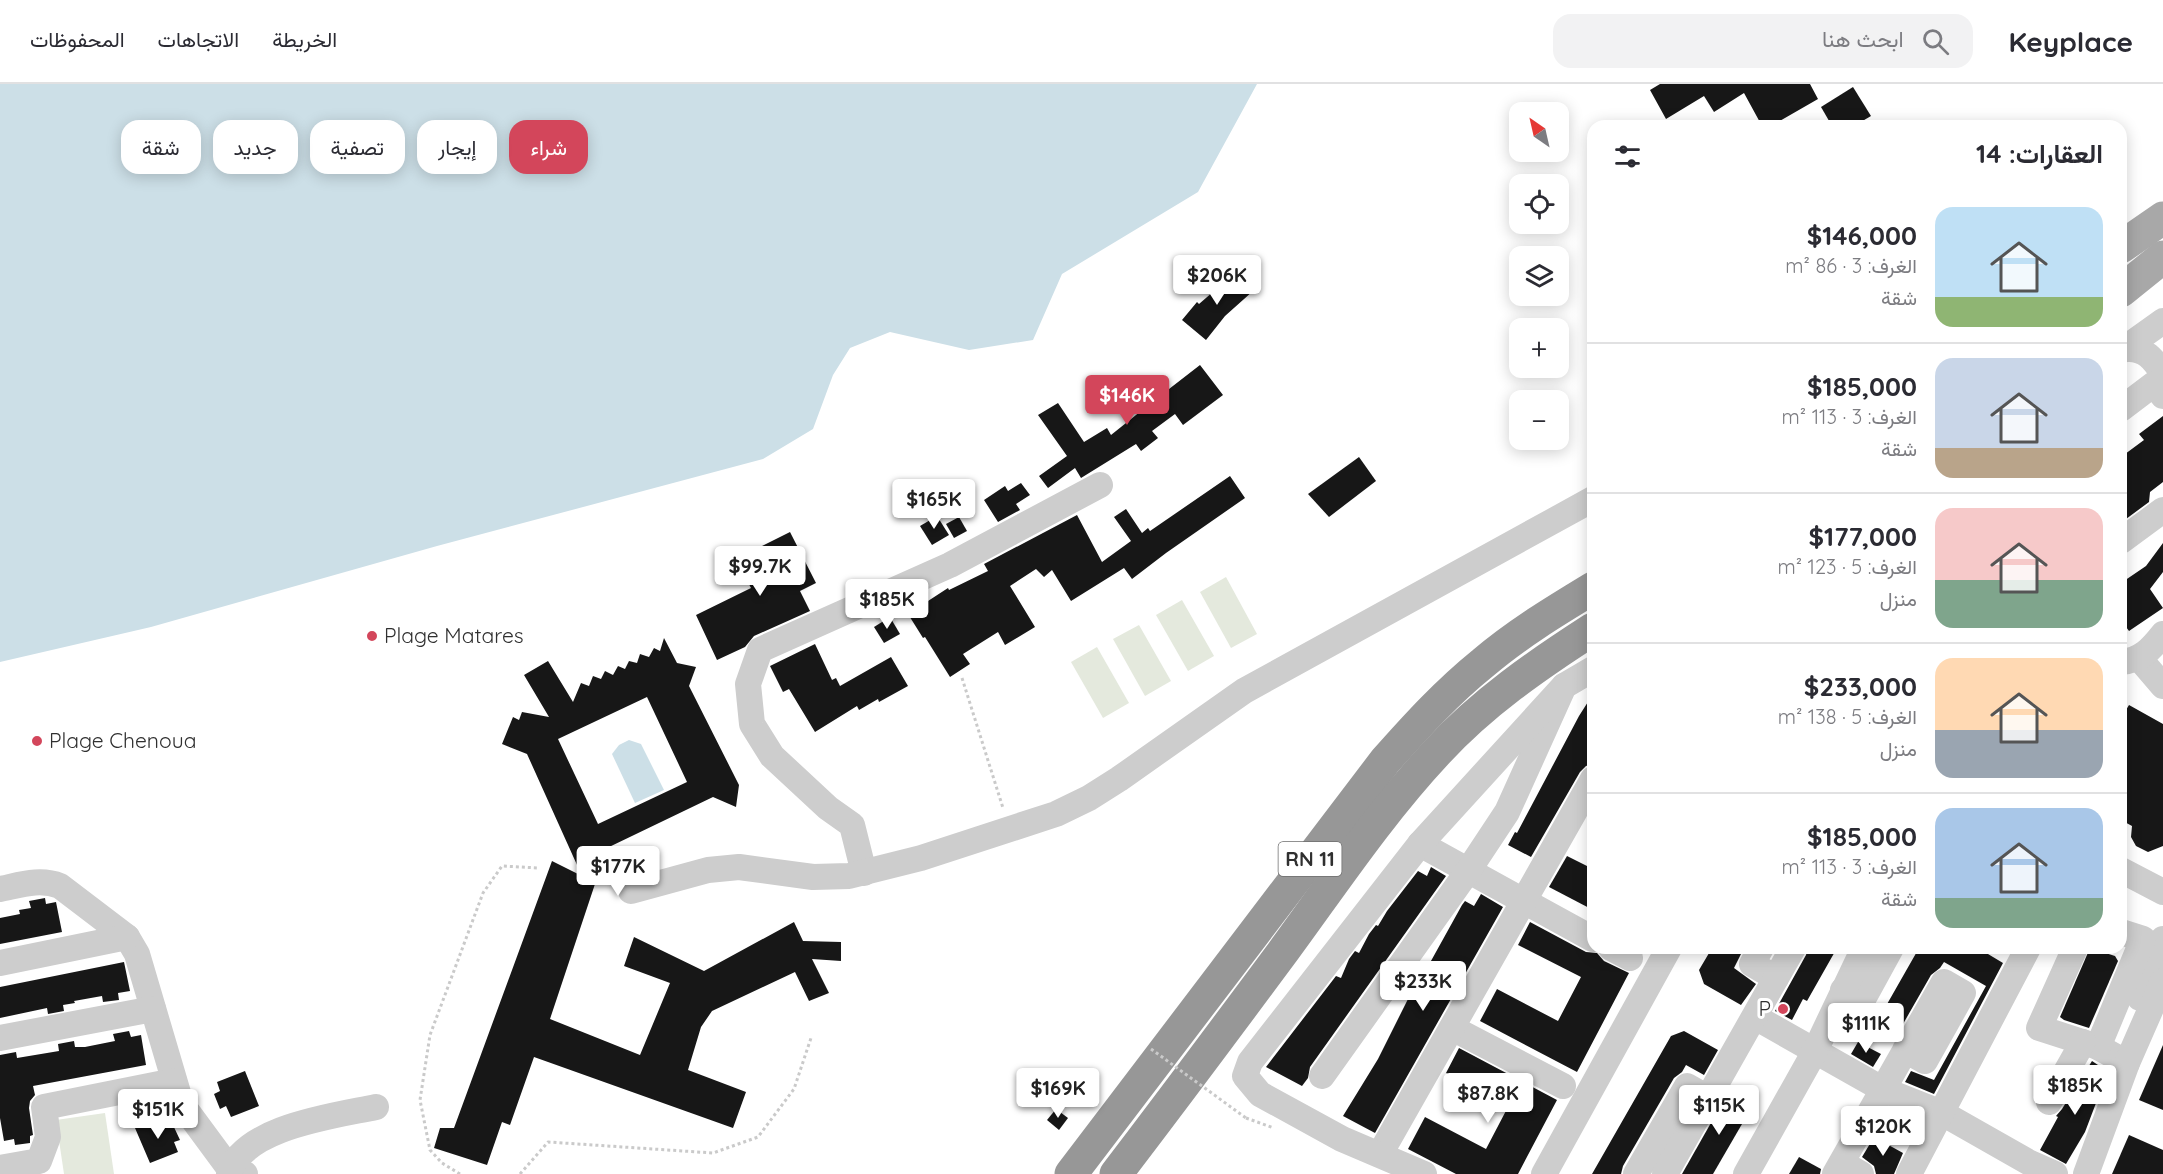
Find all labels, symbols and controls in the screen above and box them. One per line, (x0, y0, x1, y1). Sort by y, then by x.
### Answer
search box (1553, 14, 1973, 68)
text: Keyplace (2009, 24, 2133, 59)
text: ابحث هنا (1822, 25, 1904, 53)
icon: search (1919, 25, 1952, 58)
text: المحفوظات (30, 26, 125, 52)
text: الاتجاهات (158, 26, 239, 52)
text: الخريطة (272, 26, 337, 52)
north arrow (1509, 102, 1569, 162)
map controls (1509, 102, 1569, 450)
chip: شقة (121, 120, 201, 174)
chip: جديد (213, 120, 298, 174)
chip: تصفية (310, 120, 405, 174)
chip: إيجار (417, 120, 497, 174)
chip: شراء (509, 120, 588, 174)
text: العقارات: 14 (1976, 137, 2103, 170)
icon: filters (1611, 140, 1644, 173)
button: locate (1509, 174, 1569, 234)
text: $146,000 (1807, 219, 1917, 252)
icon: home (1983, 231, 2055, 303)
button: layers (1509, 246, 1569, 306)
text: الغرف: 3 · 86 m² (1785, 253, 1917, 278)
pin: $206K (1175, 255, 1259, 306)
text: $206K (1187, 262, 1247, 287)
text: شقة (1881, 285, 1917, 310)
button: + (1509, 318, 1569, 378)
text: $185,000 (1807, 370, 1917, 403)
pin: $146K (1085, 375, 1169, 426)
text: $146K (1099, 382, 1155, 407)
icon: home (1983, 382, 2055, 454)
button: − (1509, 390, 1569, 450)
text: الغرف: 3 · 113 m² (1782, 404, 1917, 429)
text: شقة (1881, 436, 1917, 461)
pin: $165K (892, 479, 976, 530)
text: $165K (906, 486, 962, 511)
text: $177,000 (1809, 520, 1917, 553)
icon: home (1983, 532, 2055, 604)
pin: $99.7K (711, 546, 809, 597)
text: $99.7K (729, 553, 791, 578)
text: الغرف: 5 · 123 m² (1777, 554, 1917, 579)
pin: $185K (845, 579, 929, 630)
text: $185K (859, 586, 915, 611)
text: منزل (1880, 586, 1917, 611)
place label: Plage Matares (384, 622, 524, 648)
marker: Plage Matares (365, 629, 379, 643)
text: $233,000 (1804, 670, 1917, 703)
icon: home (1983, 682, 2055, 754)
text: الغرف: 5 · 138 m² (1778, 704, 1917, 729)
place label: Plage Chenoua (49, 727, 196, 753)
marker: Plage Chenoua (30, 734, 44, 748)
text: منزل (1880, 736, 1917, 761)
text: $185,000 (1807, 820, 1917, 853)
icon: home (1983, 832, 2055, 904)
road number: RN 11 (1278, 842, 1342, 876)
pin: $177K (576, 846, 660, 897)
text: $177K (591, 853, 645, 878)
text: الغرف: 3 · 113 m² (1782, 854, 1917, 879)
text: شقة (1881, 886, 1917, 911)
pin: $233K (1381, 961, 1465, 1012)
text: $233K (1394, 968, 1452, 993)
place label: P (1758, 995, 1771, 1021)
marker: P (1776, 1002, 1790, 1016)
pin: $111K (1824, 1003, 1908, 1054)
text: $111K (1842, 1010, 1890, 1035)
pin: $185K (2033, 1065, 2117, 1116)
pin: $169K (1016, 1068, 1100, 1119)
text: $185K (2047, 1072, 2103, 1097)
pin: $87.8K (1439, 1073, 1537, 1124)
text: $169K (1030, 1075, 1086, 1100)
text: $87.8K (1457, 1080, 1519, 1105)
pin: $115K (1677, 1085, 1761, 1136)
pin: $151K (116, 1089, 200, 1140)
text: $115K (1693, 1092, 1745, 1117)
text: $151K (132, 1096, 184, 1121)
pin: $120K (1841, 1106, 1925, 1157)
text: $120K (1855, 1113, 1911, 1138)

